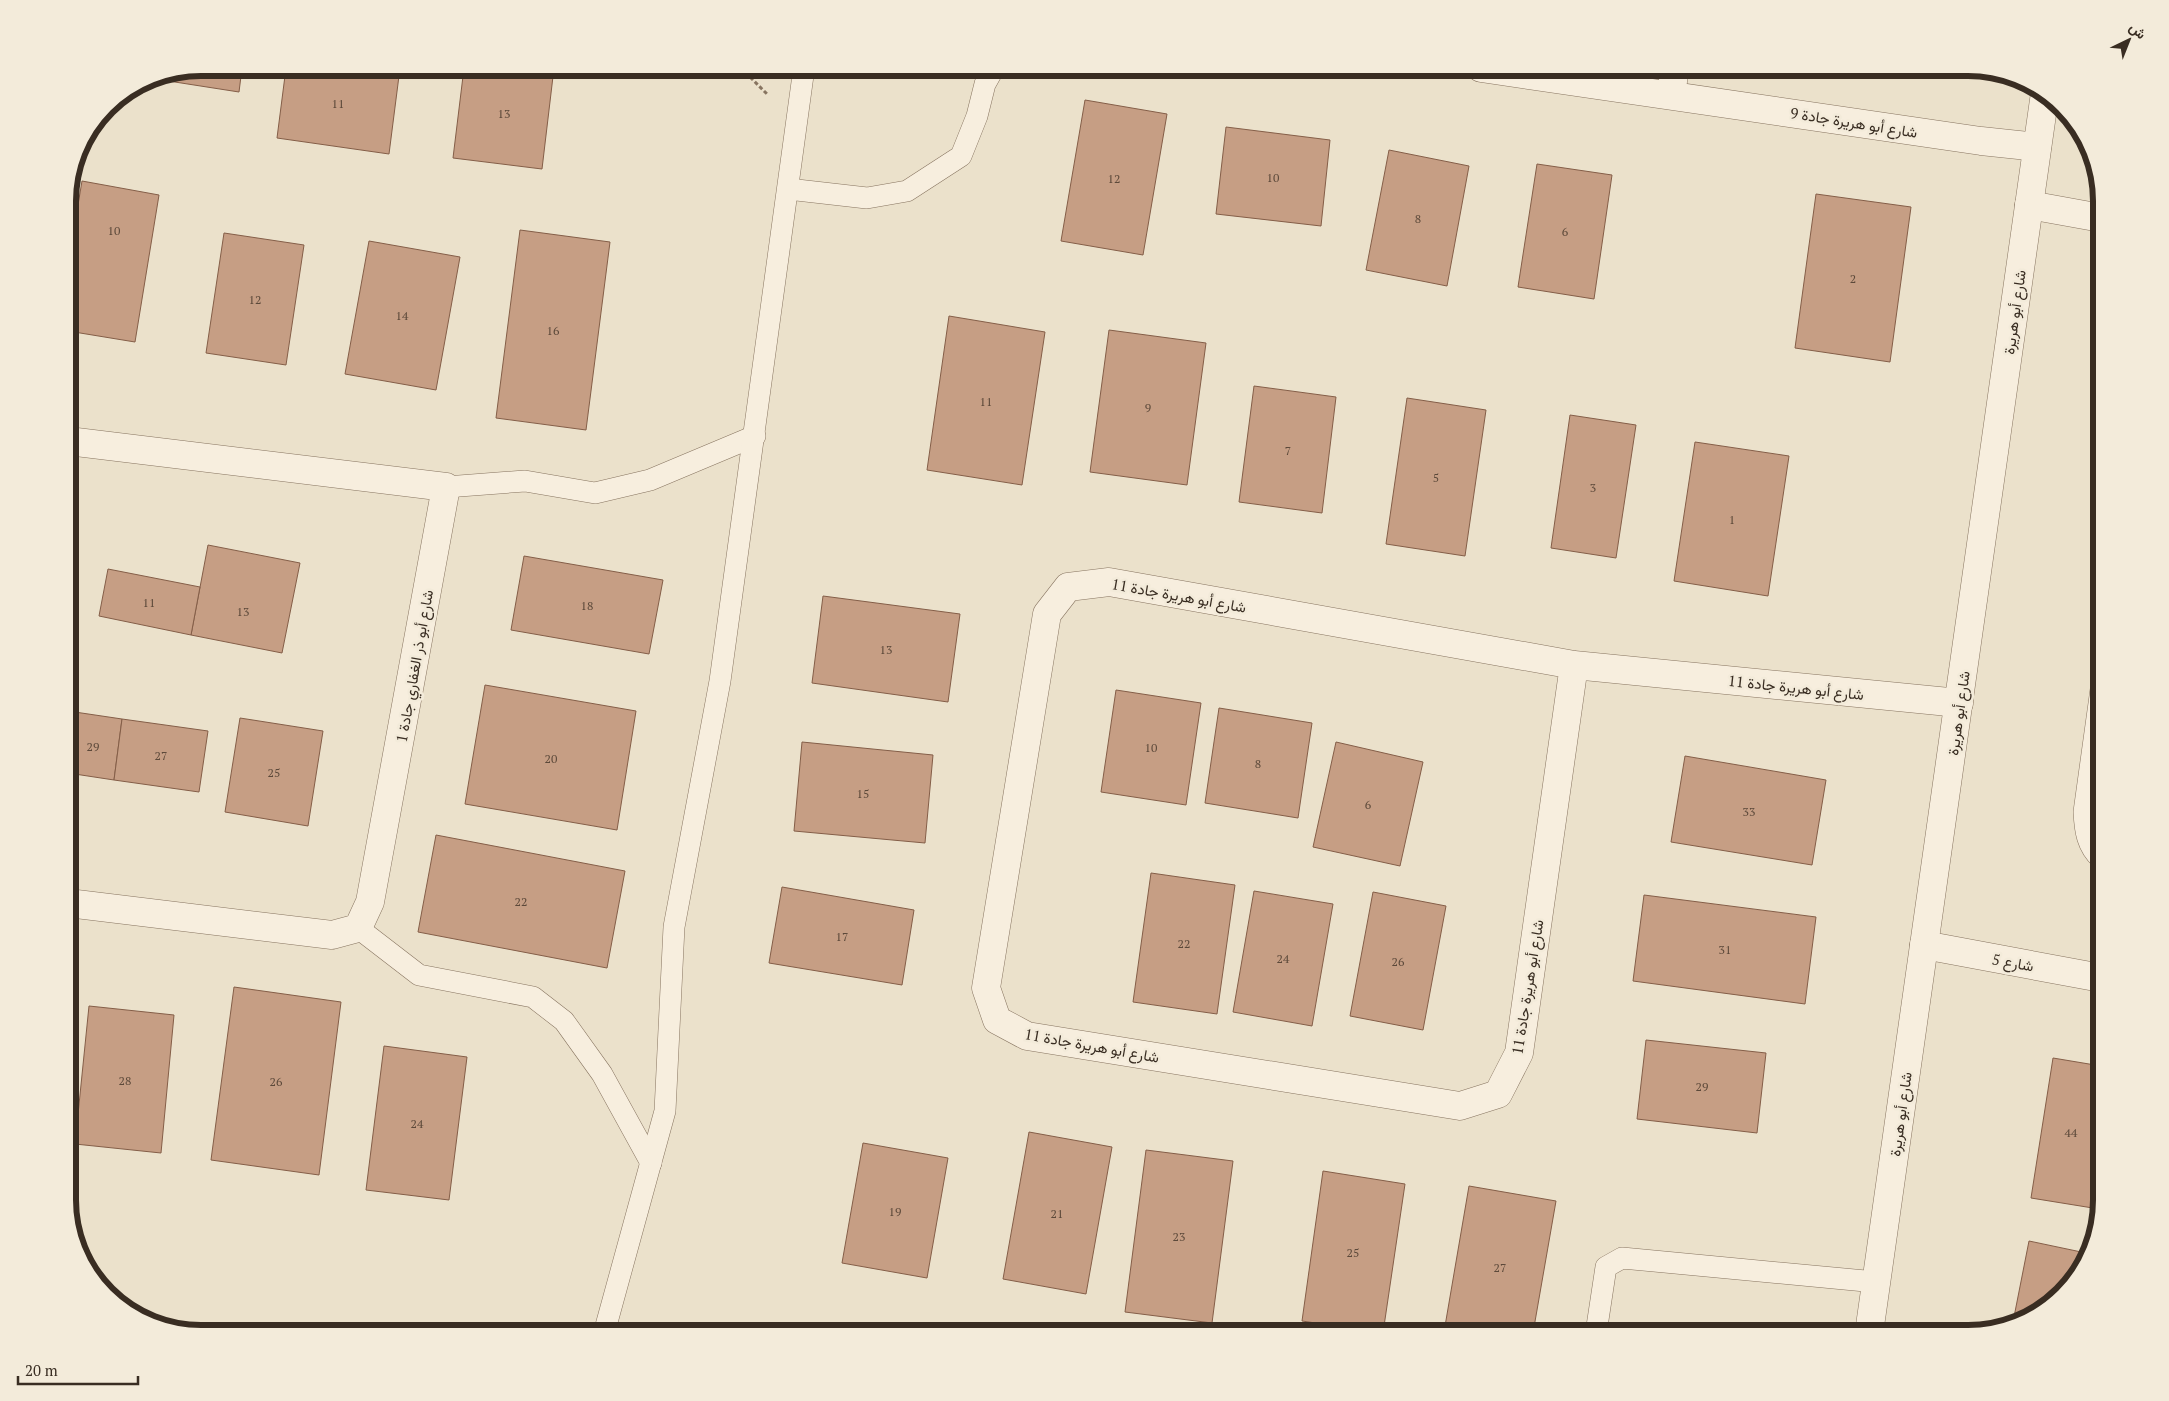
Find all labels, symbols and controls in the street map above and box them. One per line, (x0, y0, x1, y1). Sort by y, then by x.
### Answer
north arrow (2104, 15, 2154, 65)
text: ش (2126, 17, 2151, 43)
house number: 11 (332, 96, 344, 111)
street label: شارع أبو هريرة جادة 9 (1789, 102, 1919, 144)
house number: 13 (498, 106, 510, 121)
house number: 10 (1267, 170, 1279, 185)
house number: 12 (1108, 171, 1120, 186)
house number: 8 (1415, 211, 1421, 226)
house number: 10 (108, 223, 120, 238)
house number: 6 (1562, 224, 1569, 239)
street label: شارع أبو هريرة (1998, 268, 2032, 356)
house number: 2 (1850, 271, 1856, 286)
house number: 12 (249, 292, 261, 307)
house number: 14 (396, 308, 409, 323)
house number: 16 (547, 323, 560, 338)
house number: 11 (980, 394, 992, 409)
house number: 9 (1145, 400, 1151, 415)
house number: 7 (1285, 443, 1291, 458)
house number: 5 (1433, 470, 1439, 485)
house number: 3 (1590, 480, 1596, 495)
house number: 1 (1729, 512, 1735, 527)
street label: شارع أبو هريرة جادة 11 (1110, 573, 1248, 619)
street label: شارع أبو ذر الغفاري جادة 1 (391, 588, 441, 745)
house number: 11 (143, 595, 155, 610)
house number: 18 (581, 598, 593, 613)
house number: 13 (237, 604, 249, 619)
house number: 13 (880, 642, 892, 657)
street label: شارع أبو هريرة (1942, 669, 1976, 757)
street label: شارع أبو هريرة جادة 11 (1727, 670, 1865, 706)
house number: 29 (87, 739, 99, 754)
house number: 10 (1145, 740, 1157, 755)
house number: 27 (155, 748, 167, 763)
house number: 20 (545, 751, 557, 766)
house number: 8 (1255, 756, 1261, 771)
house number: 25 (268, 765, 280, 780)
house number: 15 (857, 786, 869, 801)
house number: 6 (1365, 797, 1372, 812)
house number: 33 (1743, 804, 1755, 819)
house number: 22 (515, 894, 527, 909)
street label: شارع أبو هريرة جادة 11 (1506, 918, 1550, 1056)
house number: 17 (836, 929, 848, 944)
house number: 22 (1178, 936, 1190, 951)
house number: 31 (1719, 942, 1731, 957)
street label: شارع 5 (1990, 949, 2035, 977)
house number: 24 (1277, 951, 1290, 966)
house number: 26 (1392, 954, 1405, 969)
street label: شارع أبو هريرة جادة 11 (1023, 1023, 1161, 1069)
street label: شارع أبو هريرة (1884, 1070, 1918, 1158)
house number: 28 (119, 1073, 131, 1088)
house number: 26 (270, 1074, 283, 1089)
house number: 29 (1696, 1079, 1708, 1094)
house number: 24 (411, 1116, 424, 1131)
house number: 44 (2065, 1125, 2078, 1140)
house number: 19 (889, 1204, 901, 1219)
house number: 21 (1051, 1206, 1063, 1221)
house number: 23 (1173, 1229, 1185, 1244)
house number: 25 (1347, 1245, 1359, 1260)
house number: 27 (1494, 1260, 1506, 1275)
scale bar (18, 1354, 138, 1386)
text: 20 m (25, 1360, 58, 1380)

